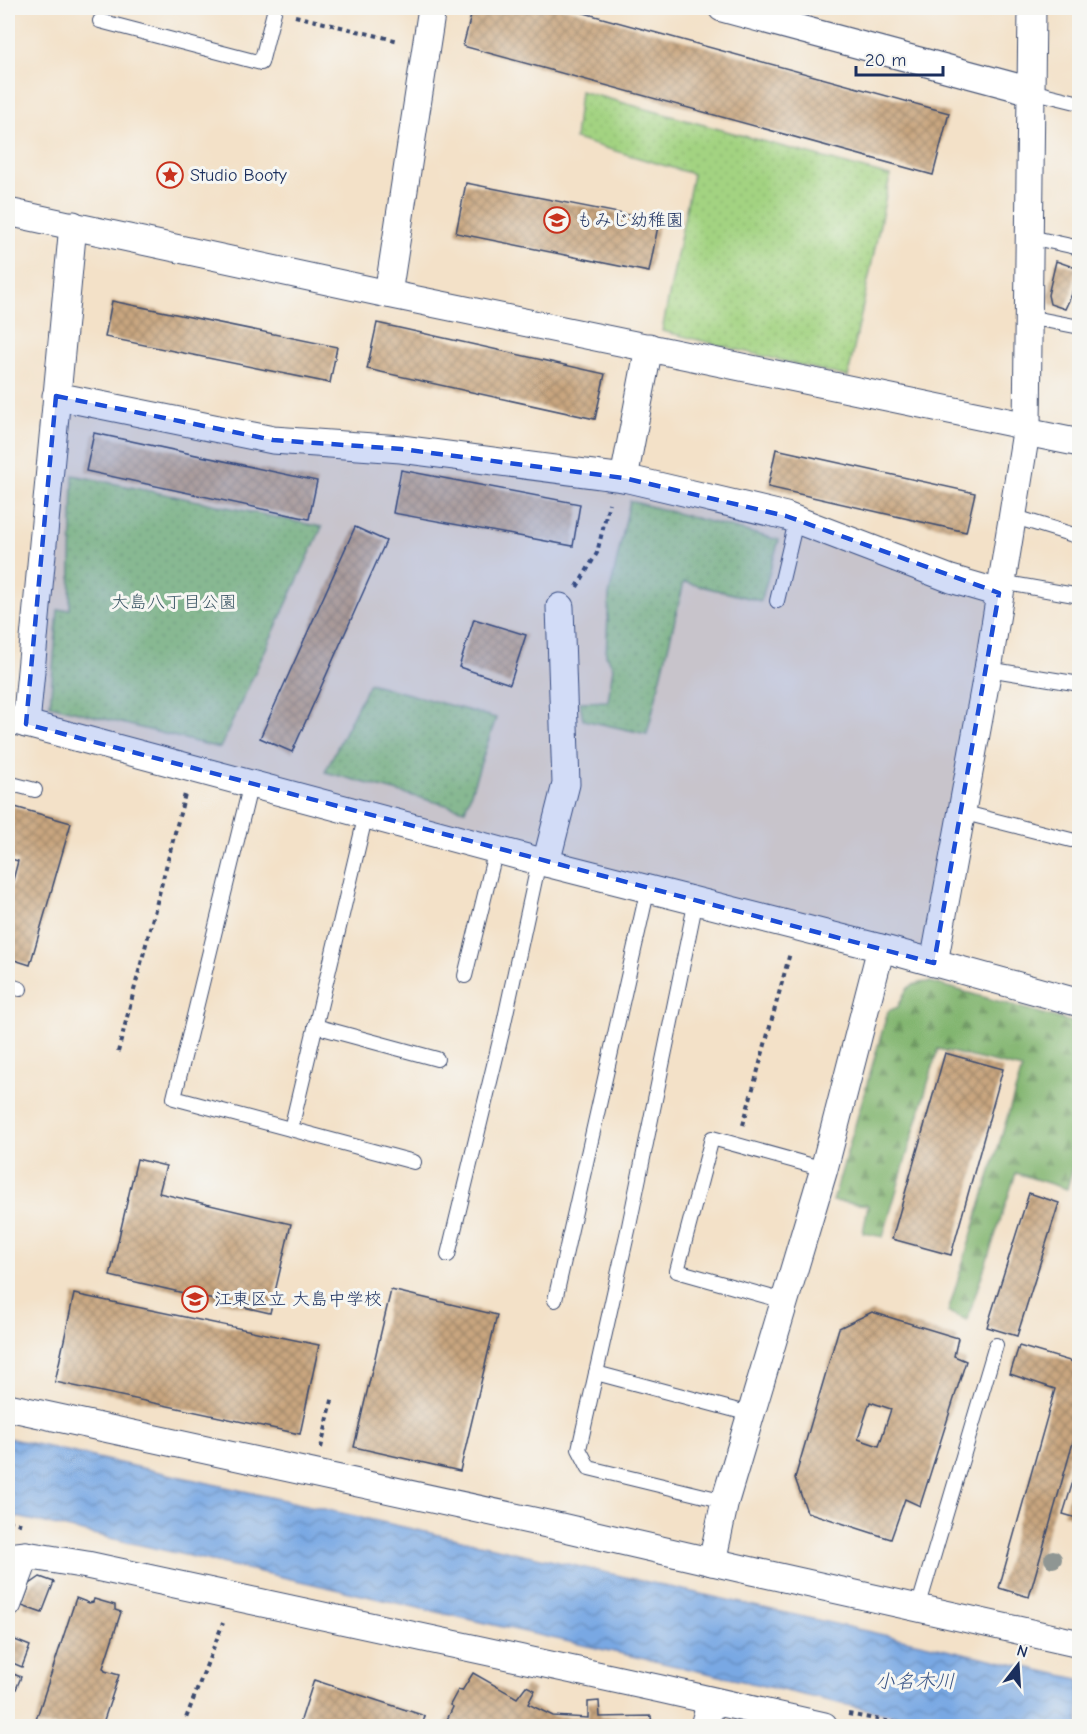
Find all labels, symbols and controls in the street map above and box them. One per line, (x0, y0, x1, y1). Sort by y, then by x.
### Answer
scale bar (856, 39, 943, 77)
text: 20 m (865, 50, 906, 71)
place icon: Studio Booty (155, 160, 185, 190)
place label: Studio Booty (190, 165, 288, 186)
school or university icon: もみじ幼稚園 (542, 205, 572, 235)
place label: もみじ幼稚園 (576, 210, 684, 231)
park label: 大島八丁目公園 (111, 592, 237, 613)
school or university icon: 江東区立 大島中学校 (180, 1284, 210, 1314)
place label: 江東区立 大島中学校 (214, 1289, 382, 1310)
north arrow (988, 1635, 1048, 1695)
text: N (1014, 1641, 1030, 1662)
water label: 小名木川 (875, 1670, 955, 1693)

